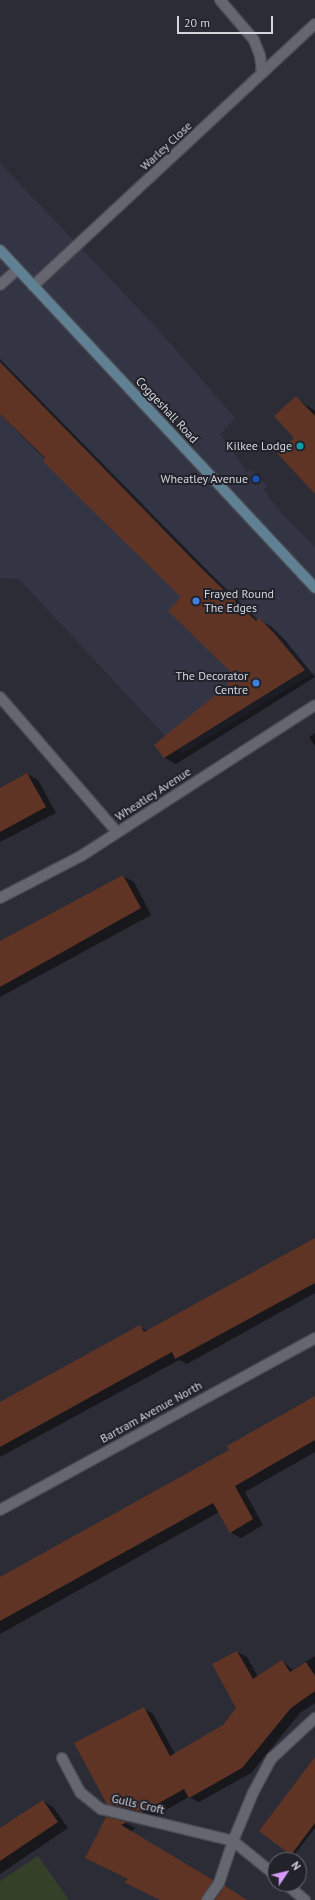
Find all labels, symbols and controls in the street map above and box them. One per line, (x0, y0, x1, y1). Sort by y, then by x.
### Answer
scale bar (179, 8, 275, 34)
text: 20 m (184, 15, 210, 30)
street label: Warley Close (137, 118, 195, 174)
street label: Coggeshall Road (133, 374, 201, 446)
place label: Kilkee Lodge (226, 439, 292, 453)
marker: Kilkee Lodge (295, 441, 305, 451)
place label: Wheatley Avenue (160, 472, 248, 486)
marker: Wheatley Avenue (251, 474, 261, 484)
place label: Frayed Round The Edges (204, 587, 274, 615)
marker: Frayed Round The Edges (191, 596, 201, 606)
place label: The Decorator Centre (176, 669, 248, 697)
marker: The Decorator Centre (251, 678, 261, 688)
street label: Wheatley Avenue (112, 764, 194, 824)
street label: Bartram Avenue North (97, 1378, 205, 1446)
street label: Gulls Croft (110, 1791, 166, 1817)
north arrow (267, 1852, 307, 1892)
text: N (288, 1859, 304, 1873)

